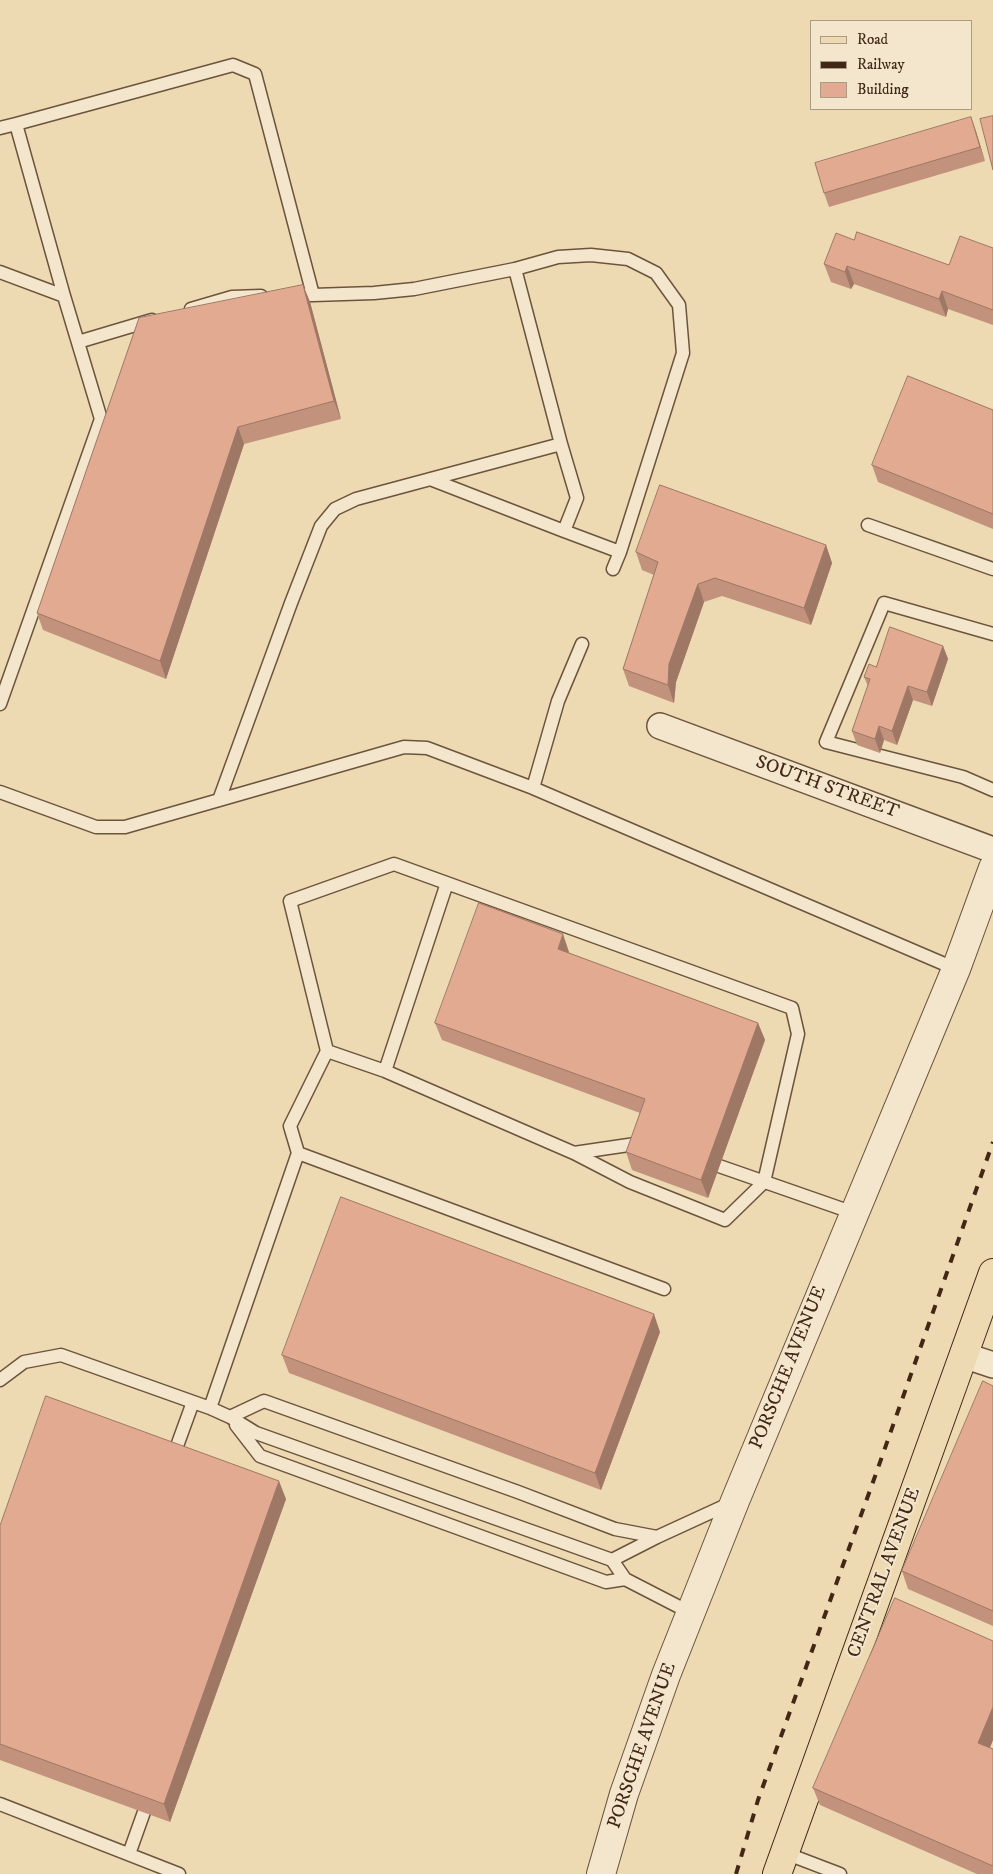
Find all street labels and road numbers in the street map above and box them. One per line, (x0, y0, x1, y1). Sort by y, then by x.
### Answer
street label: SOUTH STREET (752, 752, 902, 824)
street label: PORSCHE AVENUE (746, 1283, 832, 1453)
street label: CENTRAL AVENUE (844, 1485, 926, 1661)
street label: PORSCHE AVENUE (604, 1660, 682, 1832)

